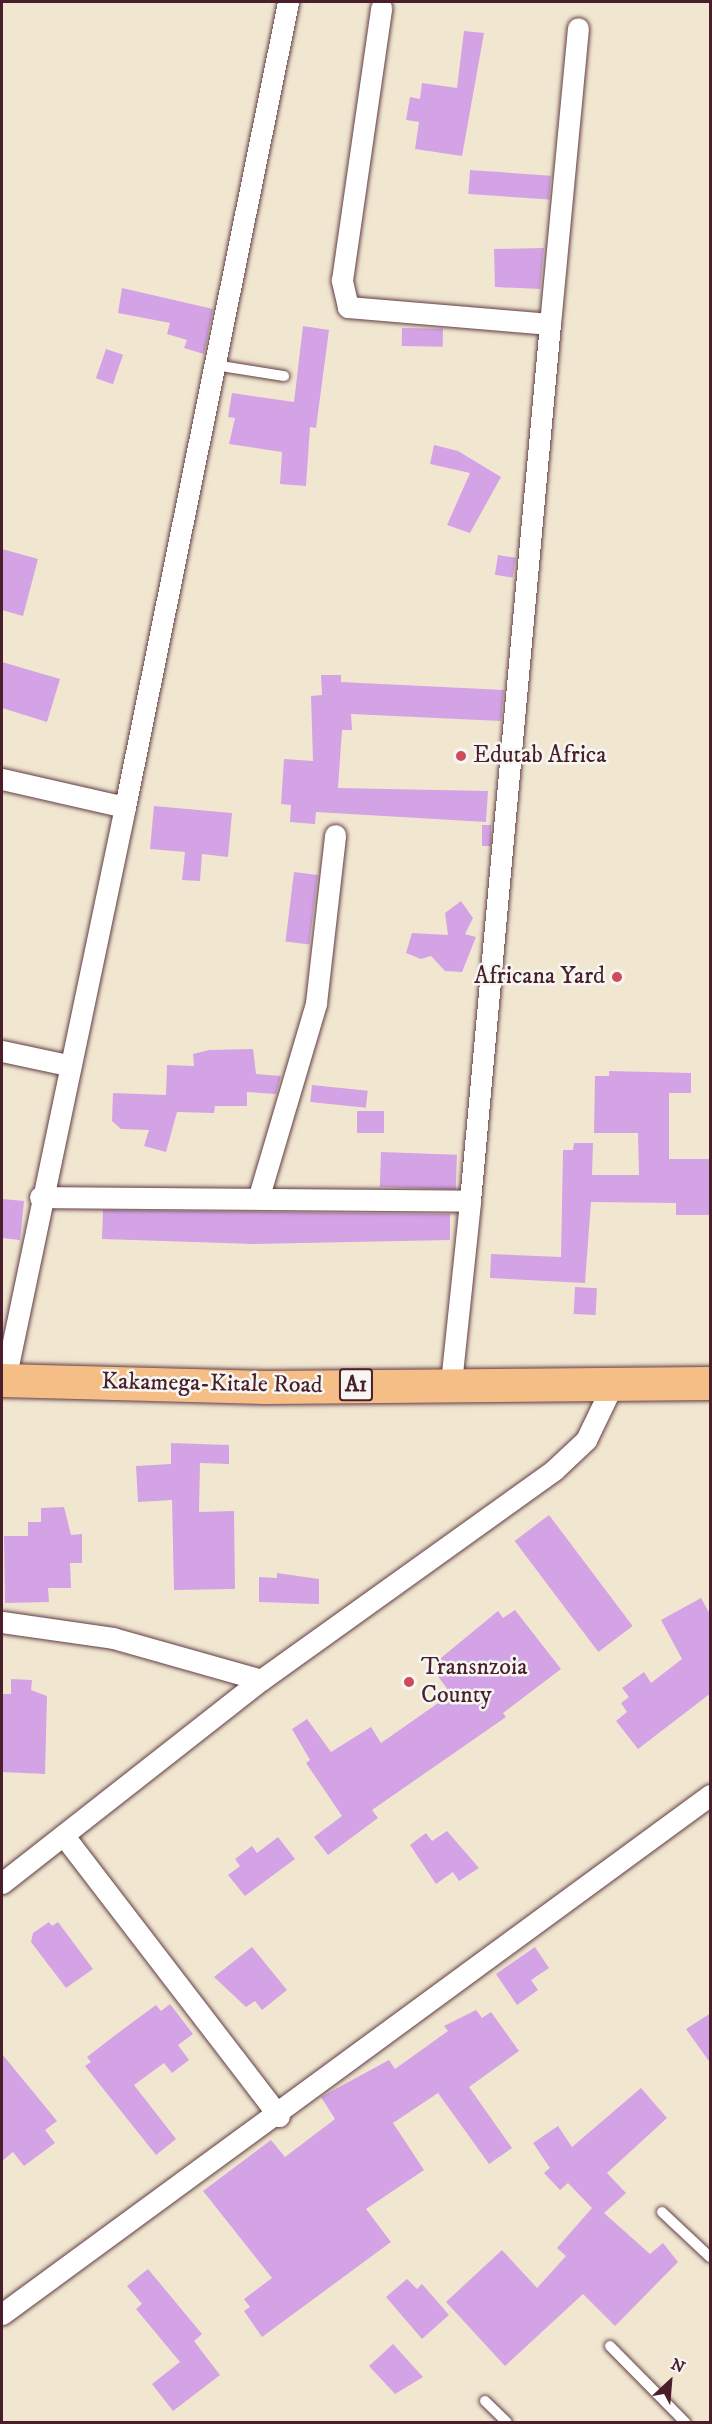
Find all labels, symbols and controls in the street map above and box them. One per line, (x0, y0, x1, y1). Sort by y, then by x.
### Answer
place label: Edutab Africa (473, 742, 606, 770)
marker: Edutab Africa (454, 749, 468, 763)
place label: Africana Yard (474, 963, 605, 991)
marker: Africana Yard (610, 970, 624, 984)
road number: A1 (338, 1366, 374, 1404)
street label: Kakamega-Kitale Road (101, 1368, 323, 1400)
place label: Transnzoia County (421, 1654, 527, 1710)
marker: Transnzoia County (402, 1675, 416, 1689)
north arrow (640, 2352, 700, 2412)
text: N (668, 2354, 688, 2378)

